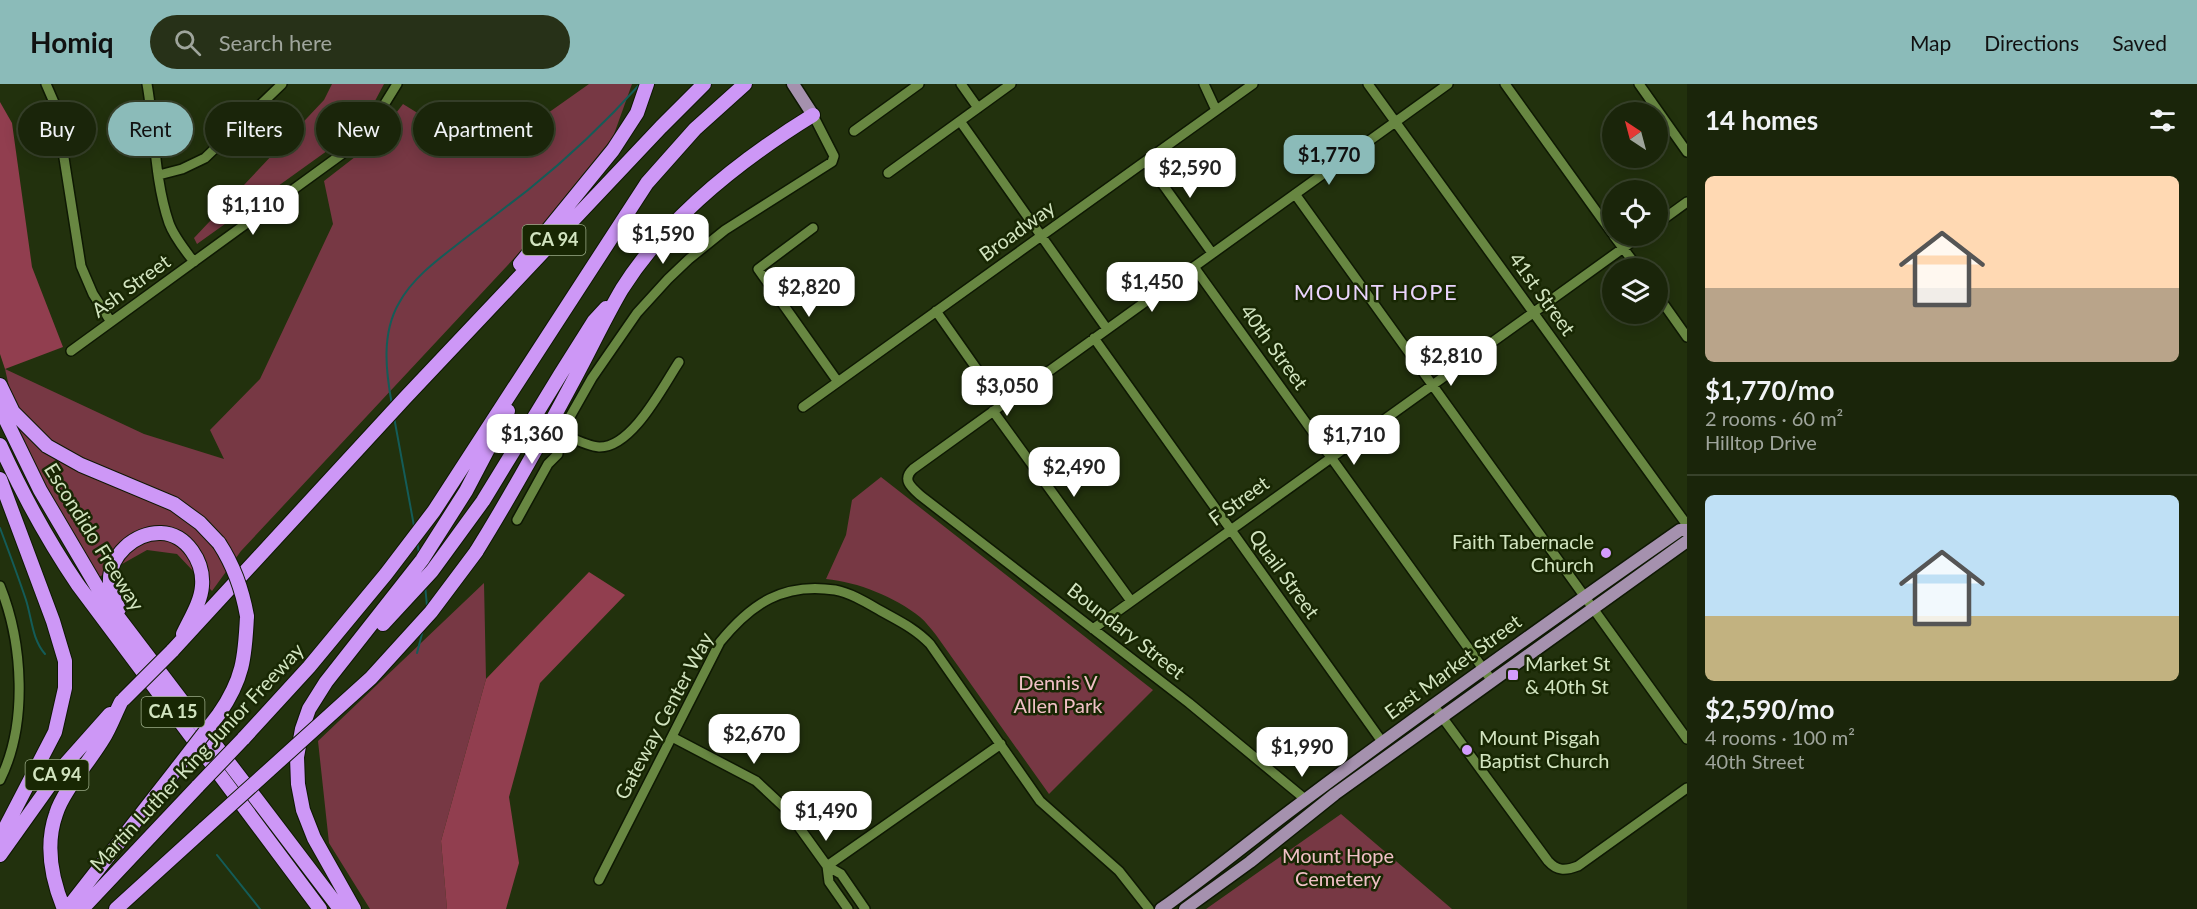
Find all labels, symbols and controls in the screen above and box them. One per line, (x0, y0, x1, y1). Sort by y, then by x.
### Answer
search box (150, 15, 570, 69)
text: Homiq (30, 25, 114, 59)
icon: search (171, 26, 204, 59)
text: Search here (219, 29, 332, 56)
text: Map (1910, 30, 1951, 55)
text: Directions (1984, 30, 2079, 55)
text: Saved (2112, 30, 2167, 55)
chip: Buy (18, 102, 96, 156)
chip: Rent (108, 102, 193, 156)
chip: Filters (205, 102, 304, 156)
chip: New (316, 102, 401, 156)
chip: Apartment (413, 102, 554, 156)
north arrow (1602, 102, 1668, 168)
map controls (1602, 102, 1668, 324)
text: 14 homes (1705, 104, 1818, 136)
icon: filters (2146, 104, 2179, 137)
pin: $1,770 (1280, 135, 1378, 186)
text: $1,770 (1298, 142, 1360, 166)
pin: $2,590 (1141, 148, 1239, 199)
text: $2,590 (1159, 155, 1221, 179)
button: locate (1602, 180, 1668, 246)
pin: $1,110 (204, 185, 302, 236)
text: $1,110 (222, 192, 284, 216)
street label: Broadway (974, 194, 1059, 266)
pin: $1,590 (614, 214, 712, 265)
icon: home (1888, 215, 1996, 323)
text: $1,590 (632, 221, 694, 245)
road number: CA 94 (522, 225, 586, 255)
street label: 41st Street (1505, 247, 1581, 340)
street label: Ash Street (86, 249, 174, 322)
button: layers (1602, 258, 1668, 324)
pin: $1,450 (1103, 262, 1201, 313)
pin: $2,820 (760, 267, 858, 318)
text: $1,450 (1121, 269, 1183, 293)
text: $2,820 (778, 274, 840, 298)
district label: MOUNT HOPE (1294, 278, 1458, 305)
street label: 40th Street (1236, 299, 1314, 394)
pin: $2,810 (1402, 336, 1500, 387)
text: $2,810 (1420, 343, 1482, 367)
pin: $3,050 (958, 366, 1056, 417)
text: $3,050 (976, 373, 1038, 397)
text: $1,770/mo (1705, 374, 1835, 406)
text: 2 rooms · 60 m² (1705, 406, 1843, 430)
pin: $1,360 (483, 414, 581, 465)
pin: $1,710 (1305, 415, 1403, 466)
text: $1,360 (501, 421, 563, 445)
text: $1,710 (1323, 422, 1385, 446)
text: Hilltop Drive (1705, 430, 1817, 454)
pin: $2,490 (1025, 447, 1123, 498)
text: $2,490 (1043, 454, 1105, 478)
street label: Escondido Freeway (40, 458, 150, 615)
street label: F Street (1204, 470, 1273, 530)
street label: Quail Street (1244, 524, 1325, 623)
place label: Faith Tabernacle Church (1452, 529, 1594, 576)
icon: home (1888, 534, 1996, 642)
marker: Faith Tabernacle Church (1599, 546, 1613, 560)
street label: Boundary Street (1063, 577, 1190, 684)
street label: East Market Street (1379, 609, 1525, 724)
street label: Gateway Center Way (609, 627, 718, 803)
street label: Martin Luther King Junior Freeway (84, 637, 309, 875)
place label: Market St & 40th St (1525, 651, 1610, 698)
marker: Market St & 40th St (1506, 668, 1520, 682)
park label: Dennis V Allen Park (1014, 670, 1103, 717)
text: $2,590/mo (1705, 693, 1835, 725)
road number: CA 15 (142, 697, 204, 727)
pin: $2,670 (705, 714, 803, 765)
text: $2,670 (723, 721, 785, 745)
place label: Mount Pisgah Baptist Church (1479, 725, 1609, 772)
text: 4 rooms · 100 m² (1705, 725, 1855, 749)
pin: $1,990 (1253, 727, 1351, 778)
text: $1,990 (1271, 734, 1333, 758)
marker: Mount Pisgah Baptist Church (1460, 743, 1474, 757)
text: 40th Street (1705, 749, 1804, 773)
road number: CA 94 (26, 760, 88, 790)
pin: $1,490 (777, 791, 875, 842)
text: $1,490 (795, 798, 857, 822)
park label: Mount Hope Cemetery (1282, 843, 1394, 890)

